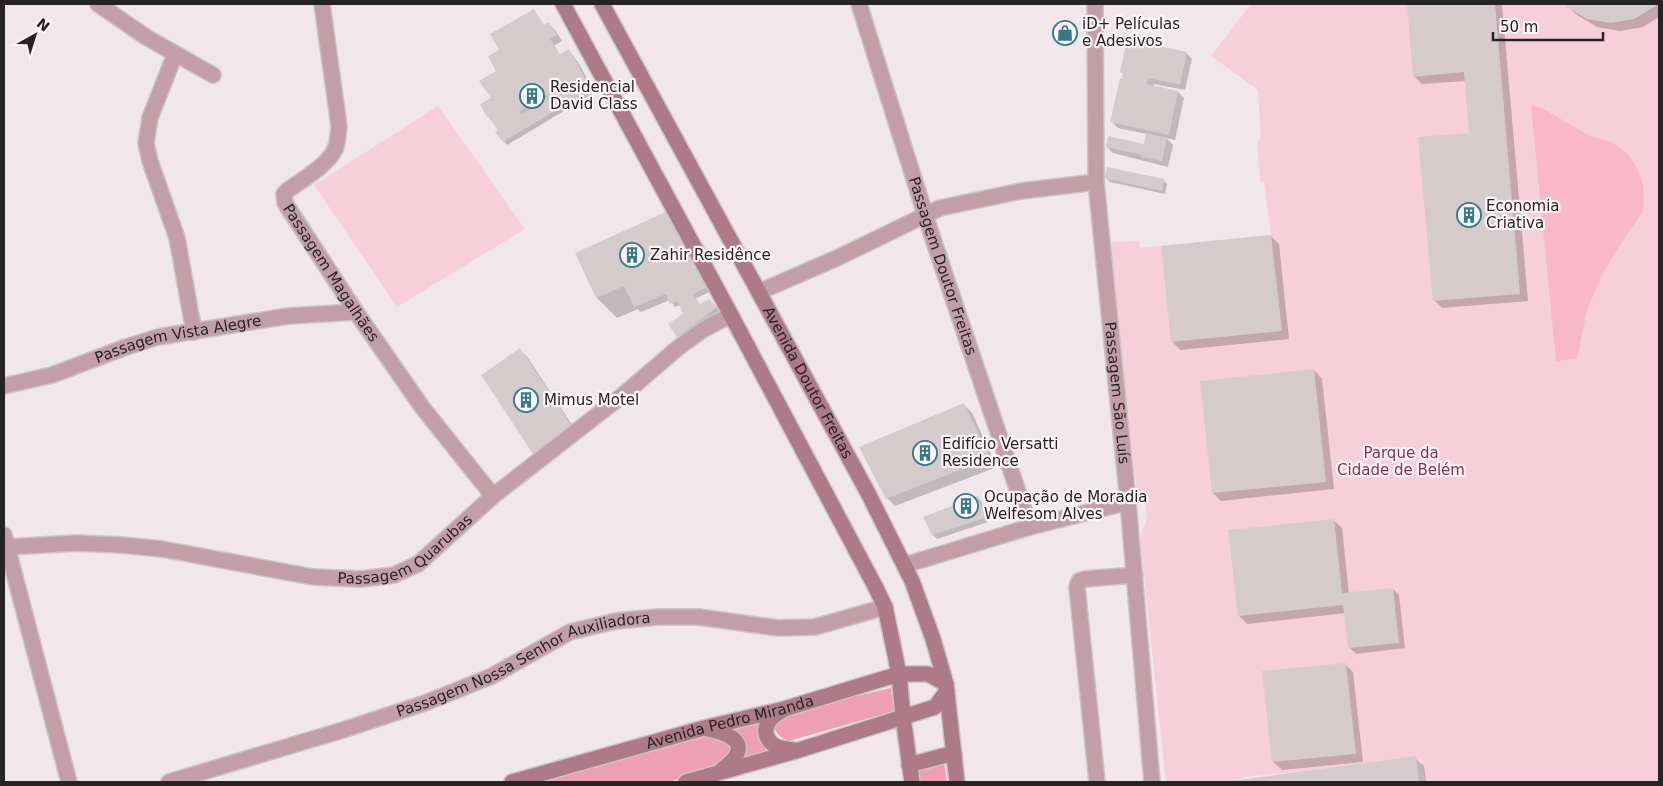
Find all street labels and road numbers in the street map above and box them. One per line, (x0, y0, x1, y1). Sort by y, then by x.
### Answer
street label: Passagem Doutor Freitas (905, 175, 981, 358)
street label: Passagem Magalhães (279, 201, 383, 345)
street label: Avenida Doutor Freitas (759, 303, 857, 462)
street label: Passagem Vista Alegre (92, 311, 263, 367)
street label: Passagem São Luís (1101, 321, 1133, 465)
street label: Passagem Quarubas (337, 510, 476, 588)
street label: Passagem Nossa Senhor Auxiliadora (394, 609, 651, 721)
street label: Avenida Pedro Miranda (644, 691, 816, 753)

